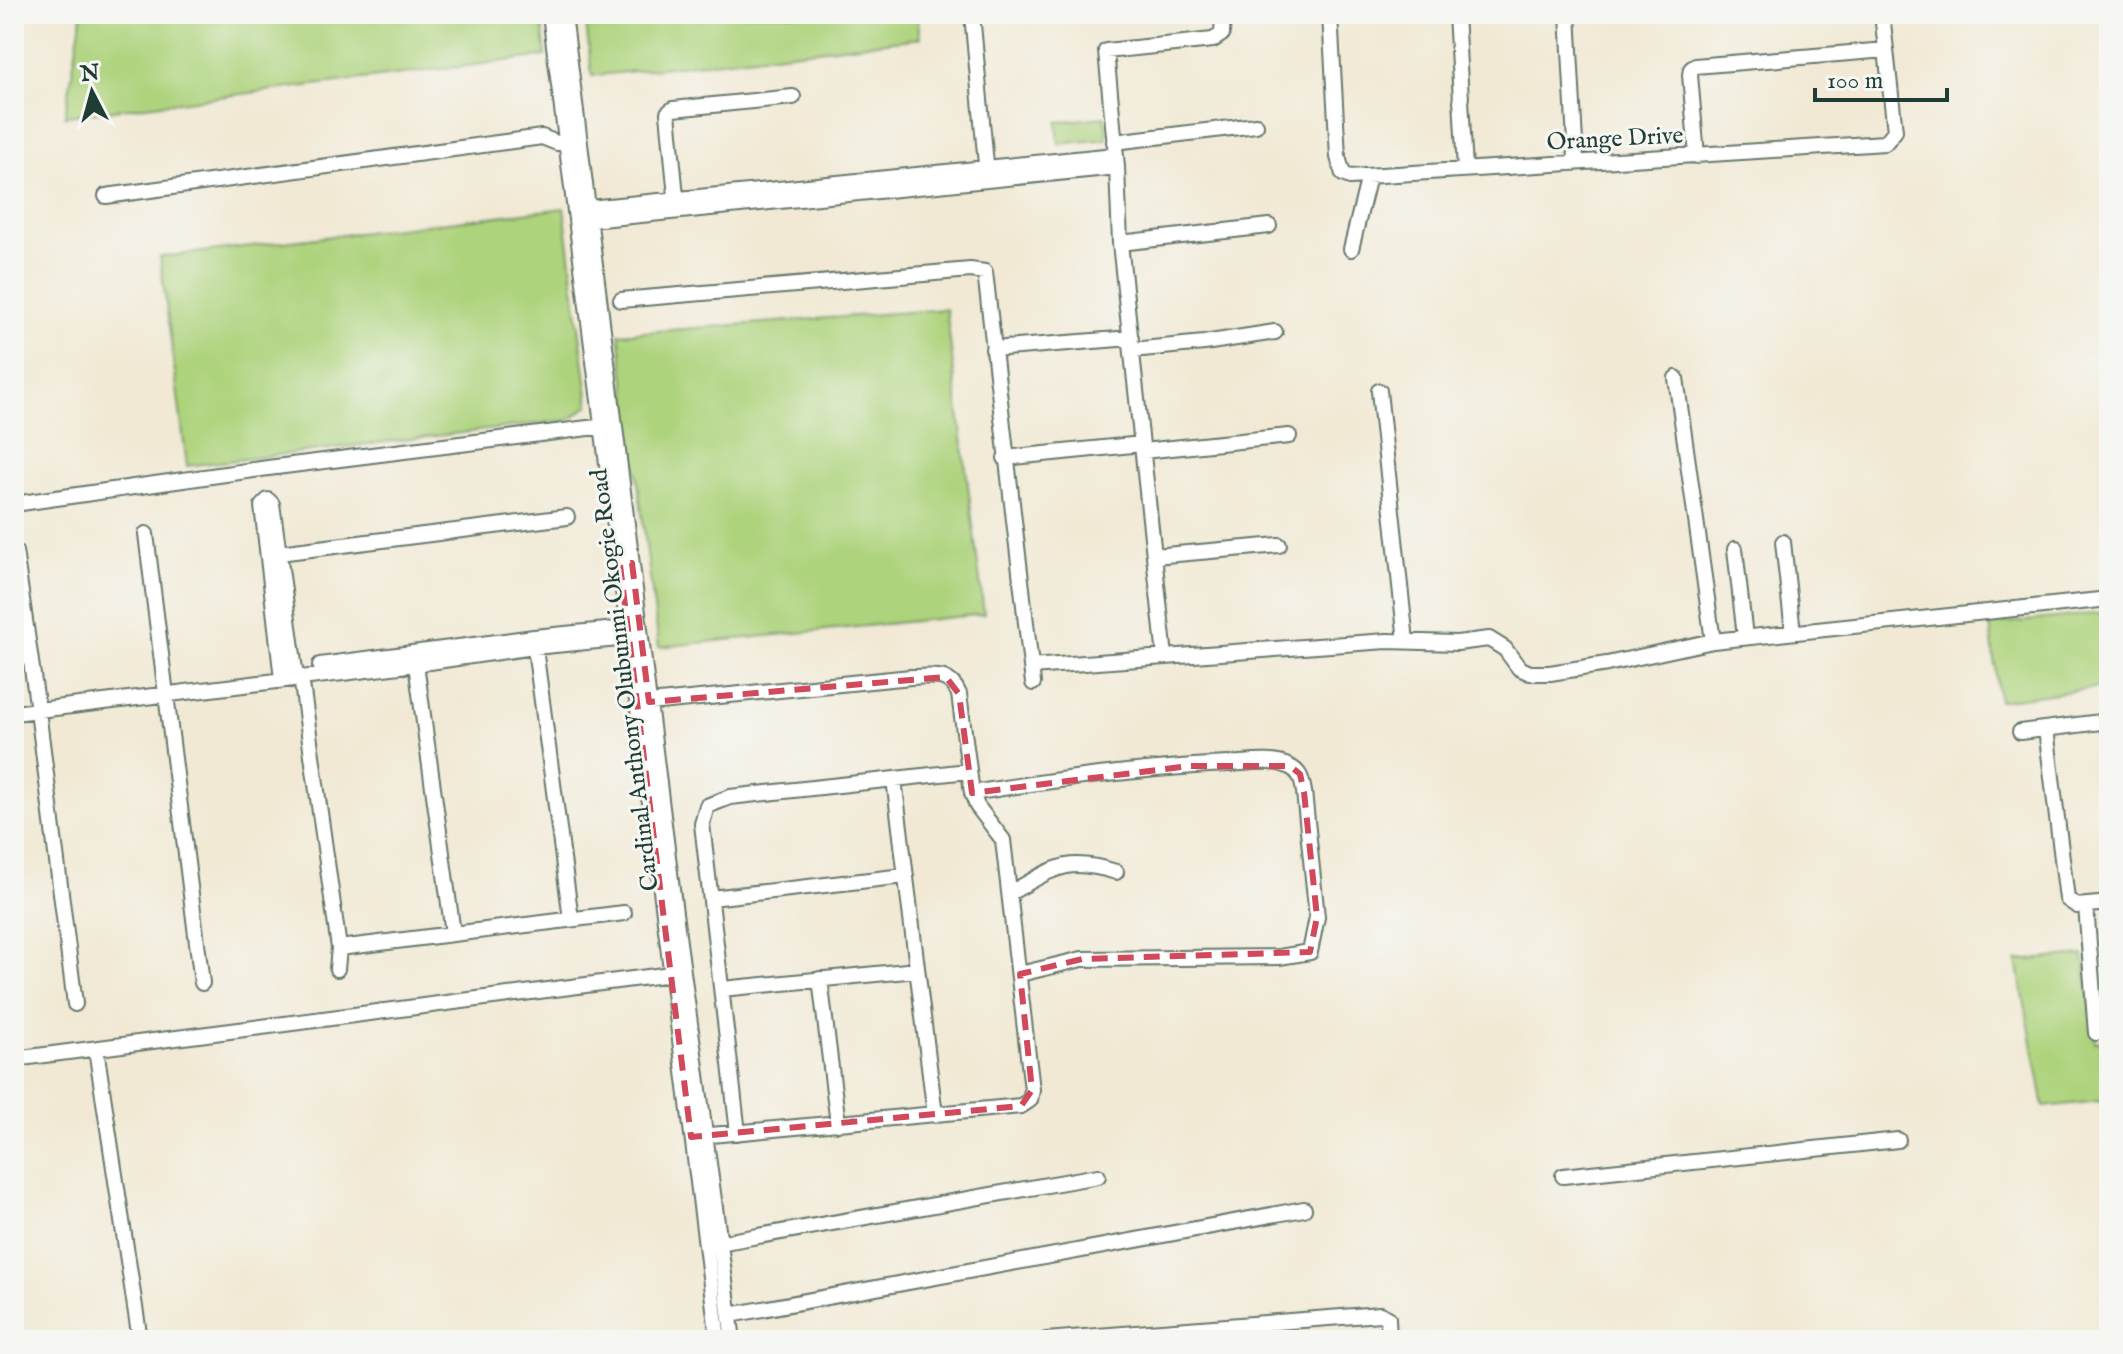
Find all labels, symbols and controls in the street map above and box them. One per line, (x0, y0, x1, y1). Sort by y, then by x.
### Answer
north arrow (52, 52, 132, 132)
scale bar (1815, 52, 1947, 102)
text: N (78, 59, 101, 89)
text: 100 m (1827, 66, 1883, 97)
street label: Orange Drive (1546, 120, 1684, 159)
street label: Cardinal Anthony Olubunmi Okogie Road (584, 467, 667, 893)

